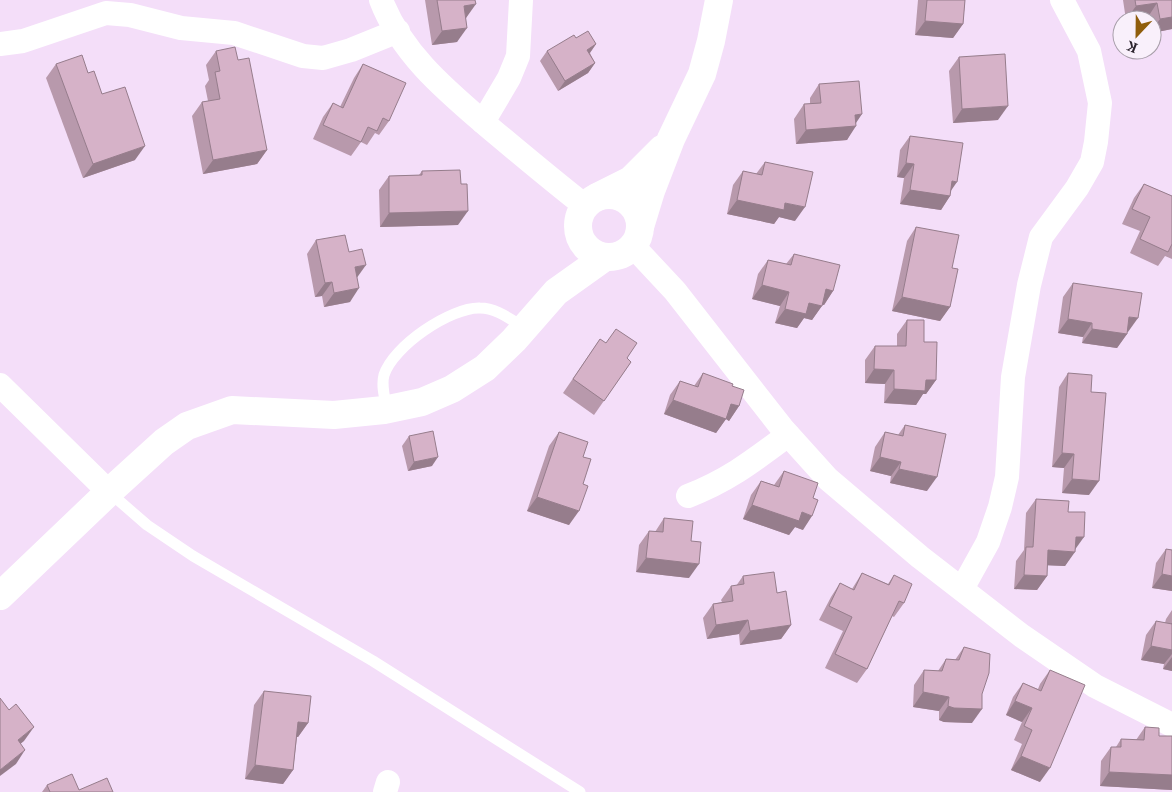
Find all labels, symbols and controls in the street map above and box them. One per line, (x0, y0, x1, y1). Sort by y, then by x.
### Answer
north arrow (1112, 10, 1162, 60)
text: K (1124, 37, 1140, 58)

